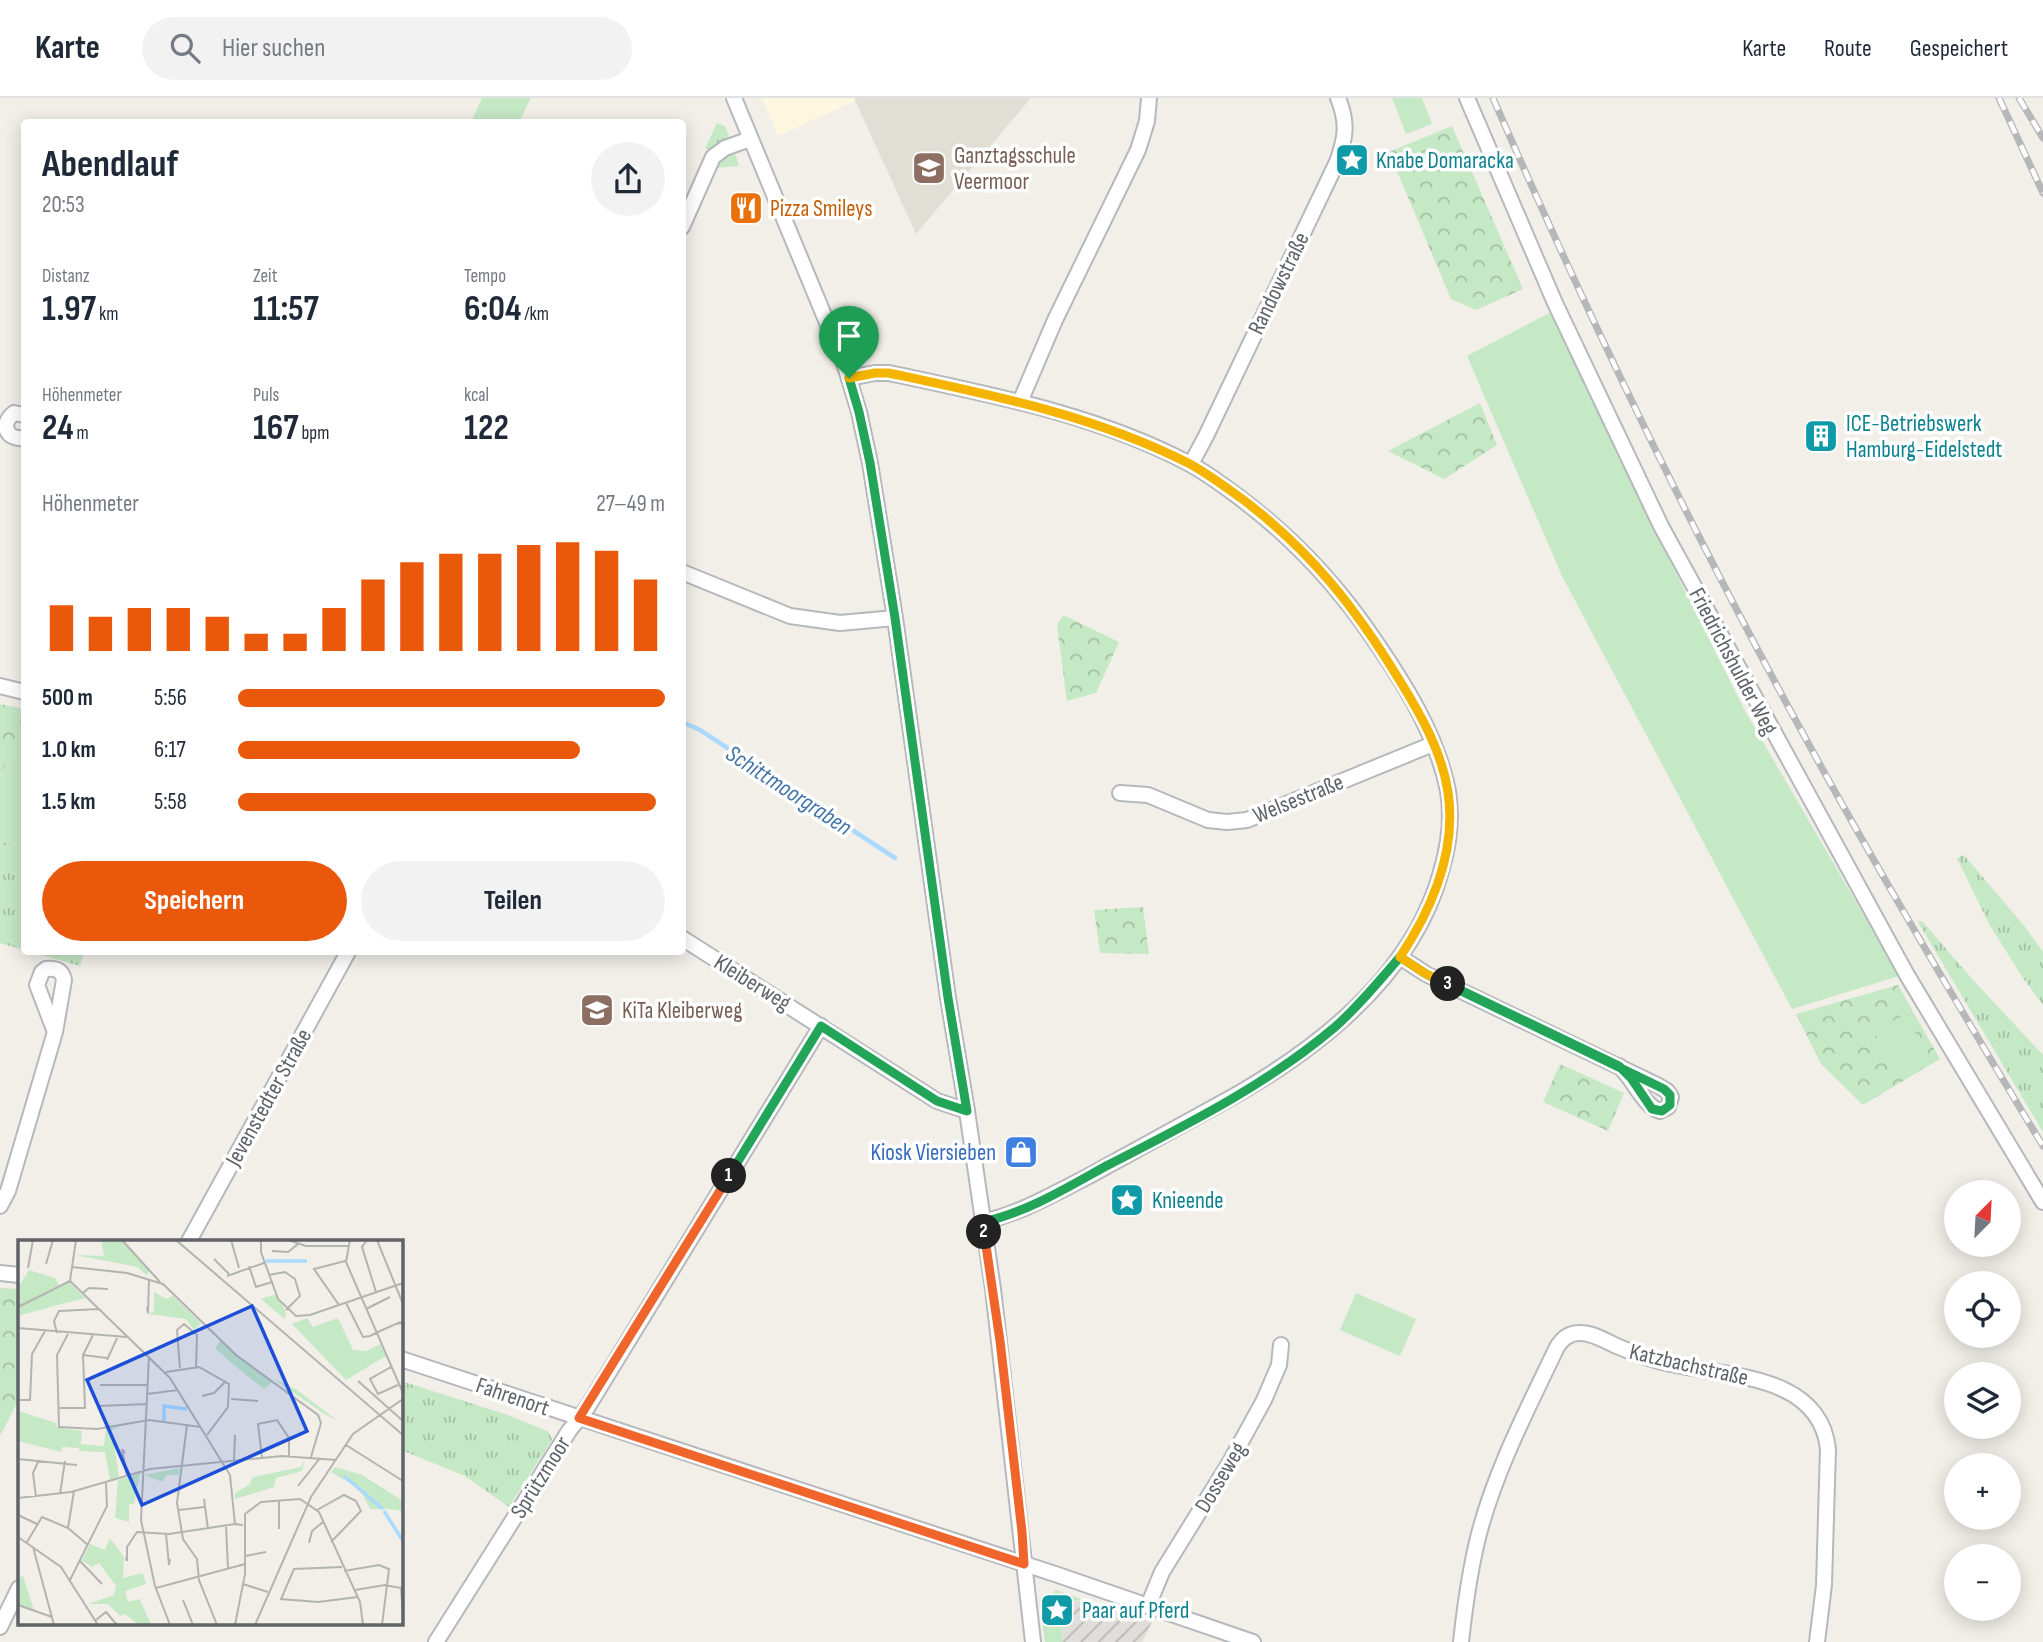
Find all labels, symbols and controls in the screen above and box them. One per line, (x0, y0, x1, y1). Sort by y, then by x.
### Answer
search box (142, 17, 632, 80)
text: Karte (35, 28, 100, 68)
icon: search (166, 29, 204, 67)
text: Hier suchen (222, 33, 325, 64)
text: Karte (1742, 34, 1786, 63)
text: Route (1824, 34, 1872, 63)
text: Gespeichert (1910, 34, 2008, 63)
place icon: Knabe Domaracka (1333, 141, 1371, 179)
text: Abendlauf (42, 142, 178, 187)
button: share (591, 142, 665, 216)
place label: Ganztagsschule Veermoor (954, 142, 1076, 196)
place label: Knabe Domaracka (1376, 147, 1514, 175)
school or university icon: Ganztagsschule Veermoor (910, 149, 948, 187)
restaurant icon: Pizza Smileys (727, 189, 765, 227)
text: 20:53 (42, 191, 85, 219)
place label: Pizza Smileys (770, 195, 872, 223)
street label: Randowstraße (1242, 228, 1316, 339)
text: Distanz (42, 265, 90, 288)
text: Zeit (253, 265, 277, 288)
text: Tempo (464, 265, 506, 288)
text: 1.97 (42, 288, 96, 331)
text: 11:57 (253, 288, 319, 331)
text: 6:04 (464, 288, 521, 331)
text: km (96, 303, 118, 326)
text: /km (521, 303, 549, 326)
pin (819, 306, 879, 378)
icon: arrive (830, 317, 868, 355)
text: Höhenmeter (42, 384, 122, 407)
text: Puls (253, 384, 279, 407)
text: kcal (464, 384, 489, 407)
text: 24 (42, 407, 73, 450)
text: 167 (253, 407, 298, 450)
text: 122 (464, 407, 509, 450)
place label: ICE-Betriebswerk Hamburg-Eidelstedt (1846, 410, 2002, 464)
building icon: ICE-Betriebswerk Hamburg-Eidelstedt (1802, 417, 1840, 455)
text: m (73, 422, 89, 445)
text: bpm (298, 422, 329, 445)
text: Höhenmeter (42, 490, 139, 518)
text: 27–49 m (596, 490, 665, 518)
street label: Friedrichshulder Weg (1683, 583, 1784, 740)
text: 500 m (42, 684, 93, 712)
text: 5:56 (154, 684, 187, 712)
text: 1.0 km (42, 736, 96, 764)
text: 6:17 (154, 736, 186, 764)
water label: Schittmoorgraben (720, 739, 857, 842)
street label: Welsestraße (1249, 768, 1348, 830)
text: 1.5 km (42, 788, 95, 816)
text: 5:58 (154, 788, 187, 816)
button: Speichern (42, 861, 347, 941)
button: Teilen (361, 861, 665, 941)
street label: Kleiberweg (709, 948, 796, 1017)
pin: 3 (1430, 966, 1466, 1001)
text: 3 (1443, 972, 1452, 995)
school or university icon: KiTa Kleiberweg (578, 991, 616, 1029)
place label: KiTa Kleiberweg (622, 997, 742, 1025)
street label: Jevenstedter Straße (219, 1024, 318, 1172)
shop icon: Kiosk Viersieben (1002, 1133, 1040, 1171)
place label: Kiosk Viersieben (870, 1139, 996, 1167)
pin: 1 (712, 1158, 746, 1194)
text: 1 (725, 1164, 732, 1187)
north arrow (1944, 1180, 2021, 1256)
map controls (1944, 1180, 2021, 1621)
place icon: Knieende (1108, 1181, 1146, 1219)
place label: Knieende (1152, 1187, 1224, 1215)
pin: 2 (967, 1214, 1002, 1250)
text: 2 (979, 1220, 988, 1243)
inset map (18, 1240, 402, 1624)
button: locate (1944, 1271, 2021, 1348)
street label: Katzbachstraße (1627, 1338, 1751, 1392)
button: layers (1944, 1362, 2021, 1439)
street label: Fahrenort (472, 1371, 553, 1423)
street label: Sprützmoor (505, 1431, 577, 1524)
street label: Dosseweg (1189, 1437, 1253, 1518)
button: + (1944, 1453, 2021, 1530)
button: − (1944, 1544, 2021, 1621)
place icon: Paar auf Pferd (1038, 1591, 1076, 1629)
place label: Paar auf Pferd (1082, 1597, 1189, 1625)

